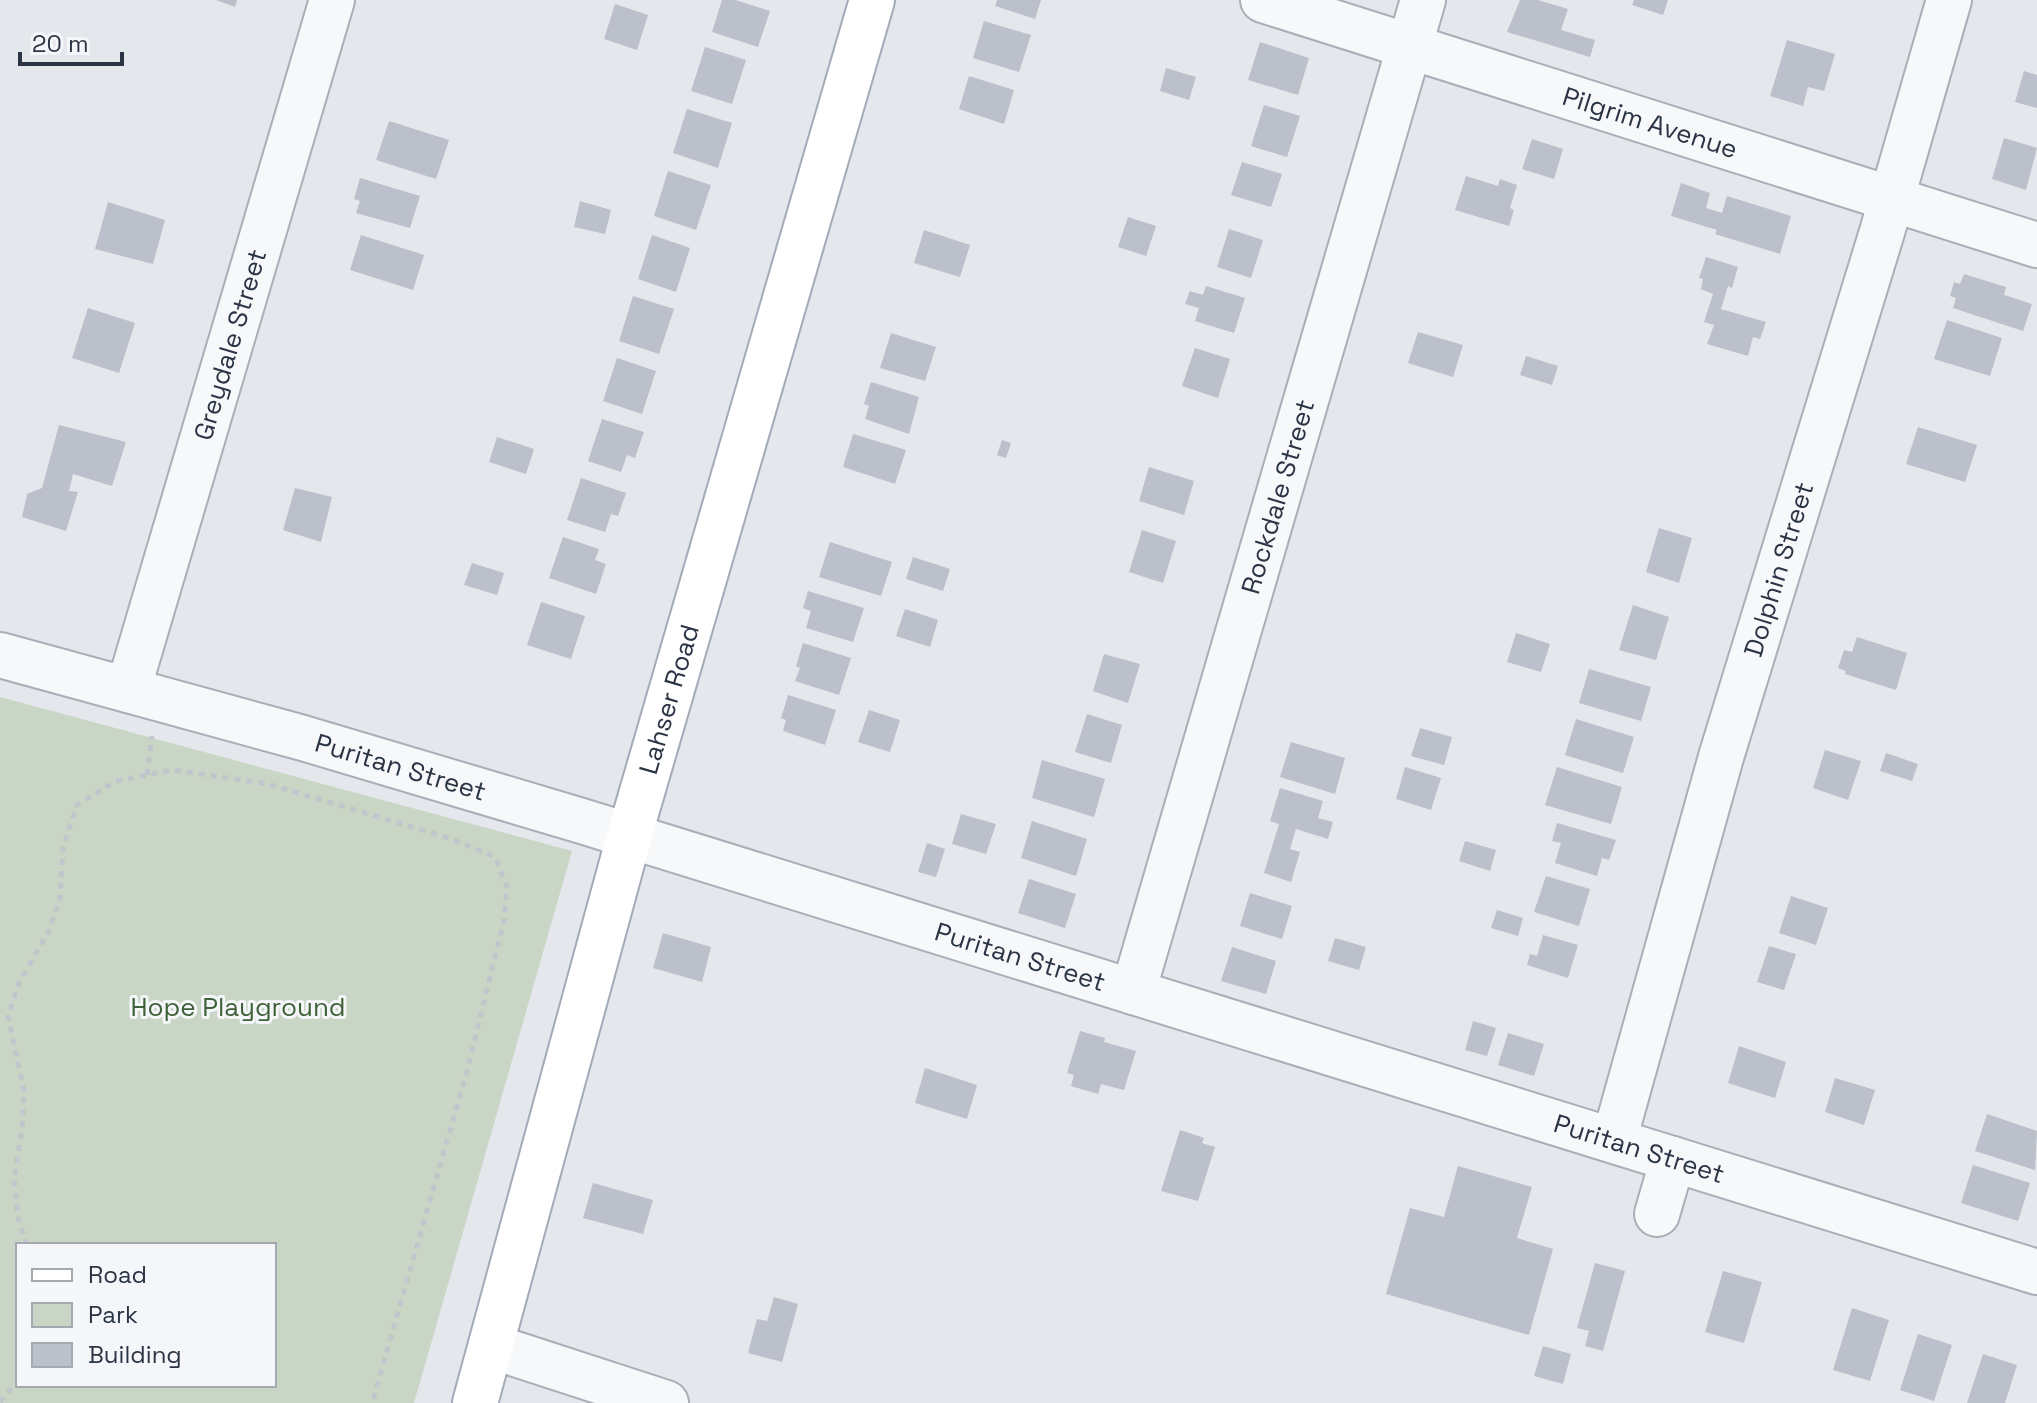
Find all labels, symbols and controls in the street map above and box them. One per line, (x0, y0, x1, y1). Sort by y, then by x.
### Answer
scale bar (20, 16, 122, 66)
text: 20 m (32, 28, 89, 59)
street label: Pilgrim Avenue (1558, 79, 1742, 166)
street label: Greydale Street (186, 245, 274, 444)
street label: Rockdale Street (1233, 395, 1322, 598)
street label: Dolphin Street (1736, 478, 1821, 661)
street label: Lahser Road (631, 620, 707, 778)
street label: Puritan Street (311, 726, 490, 809)
street label: Puritan Street (931, 914, 1110, 999)
park label: Hope Playground (130, 990, 346, 1024)
street label: Puritan Street (1550, 1106, 1729, 1191)
legend (16, 1243, 276, 1387)
text: Road (88, 1259, 147, 1290)
text: Park (88, 1299, 138, 1330)
text: Building (88, 1339, 182, 1370)

